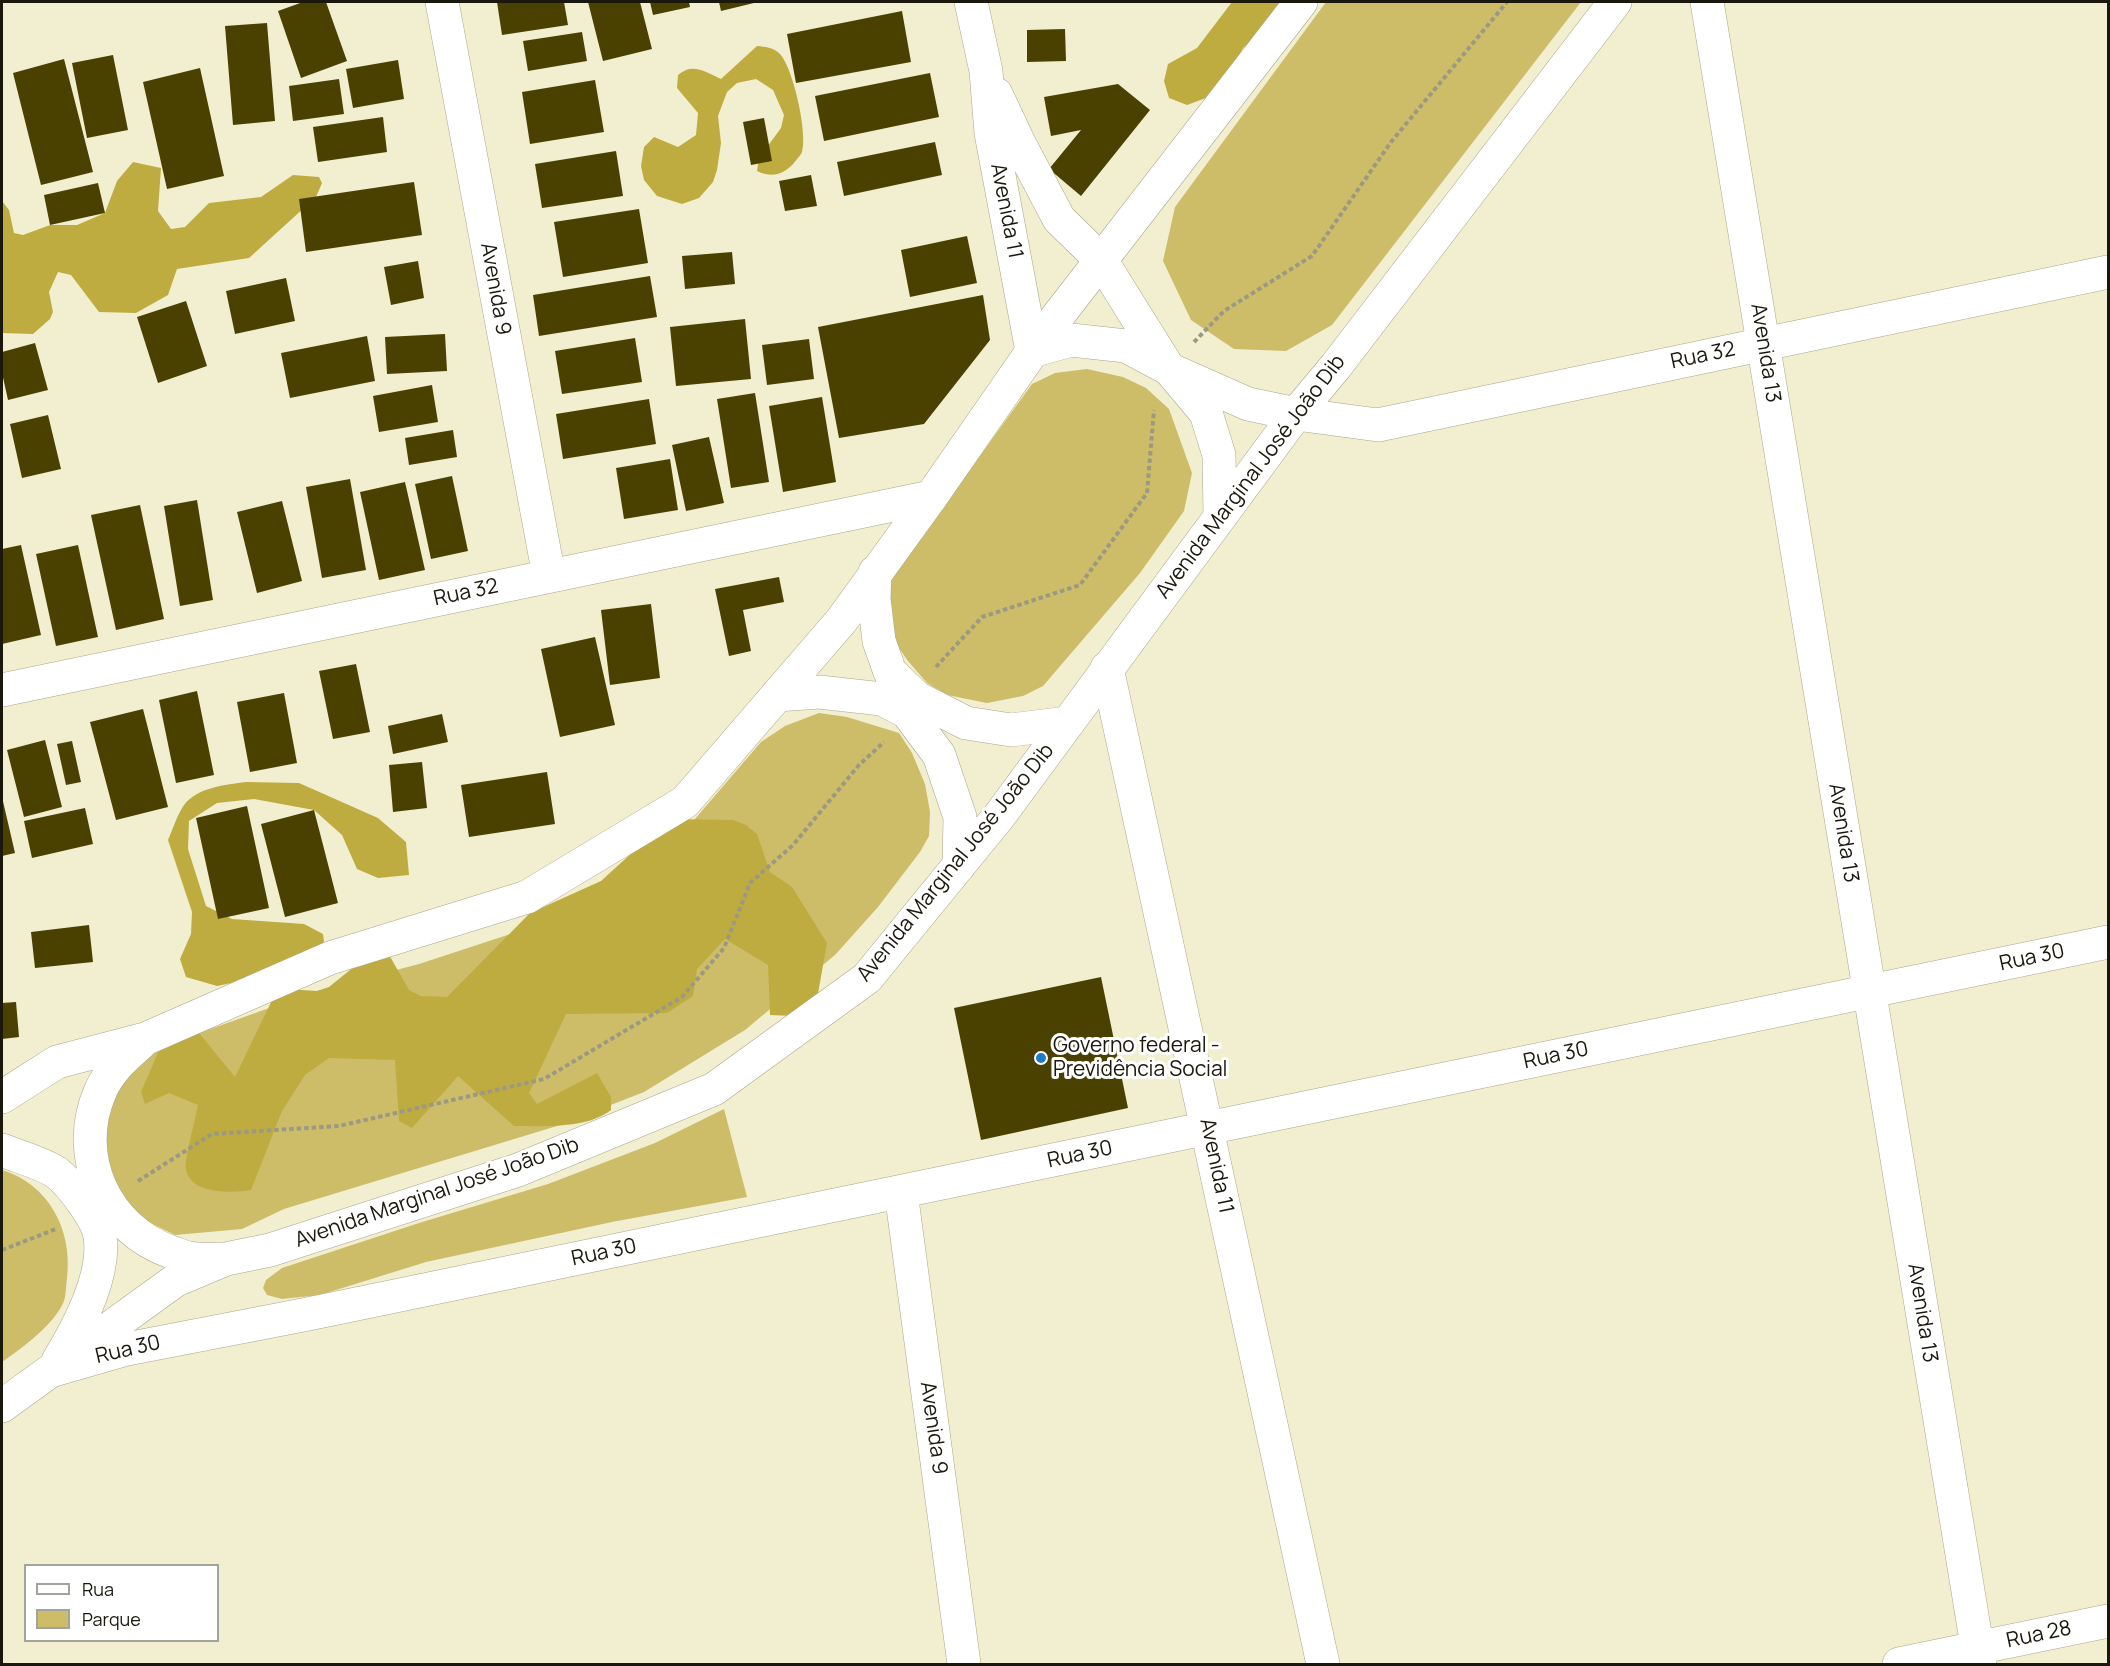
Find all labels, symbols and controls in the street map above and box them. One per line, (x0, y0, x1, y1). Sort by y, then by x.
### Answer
street label: Avenida 11 (984, 161, 1028, 261)
street label: Avenida 9 (474, 241, 516, 337)
street label: Avenida 13 (1745, 302, 1785, 404)
street label: Rua 32 (1669, 337, 1737, 375)
street label: Avenida Marginal José João Dib (1151, 350, 1351, 604)
street label: Rua 32 (432, 574, 500, 612)
street label: Avenida Marginal José João Dib (852, 739, 1060, 987)
street label: Avenida 13 (1823, 782, 1863, 884)
street label: Rua 30 (1997, 939, 2067, 977)
place label: Governo federal - Previdência Social (1053, 1033, 1228, 1083)
street label: Rua 30 (1521, 1037, 1591, 1075)
marker: Governo federal - Previdência Social (1034, 1051, 1048, 1065)
street label: Avenida 11 (1194, 1116, 1238, 1216)
street label: Avenida Marginal José João Dib (292, 1132, 582, 1254)
street label: Rua 30 (1045, 1136, 1115, 1174)
street label: Rua 30 (569, 1234, 639, 1272)
street label: Avenida 13 (1902, 1262, 1942, 1364)
street label: Rua 30 (93, 1330, 163, 1370)
street label: Avenida 9 (914, 1380, 952, 1476)
legend (24, 1564, 219, 1642)
text: Rua (82, 1577, 114, 1601)
text: Parque (82, 1607, 141, 1631)
street label: Rua 28 (2004, 1616, 2074, 1654)

